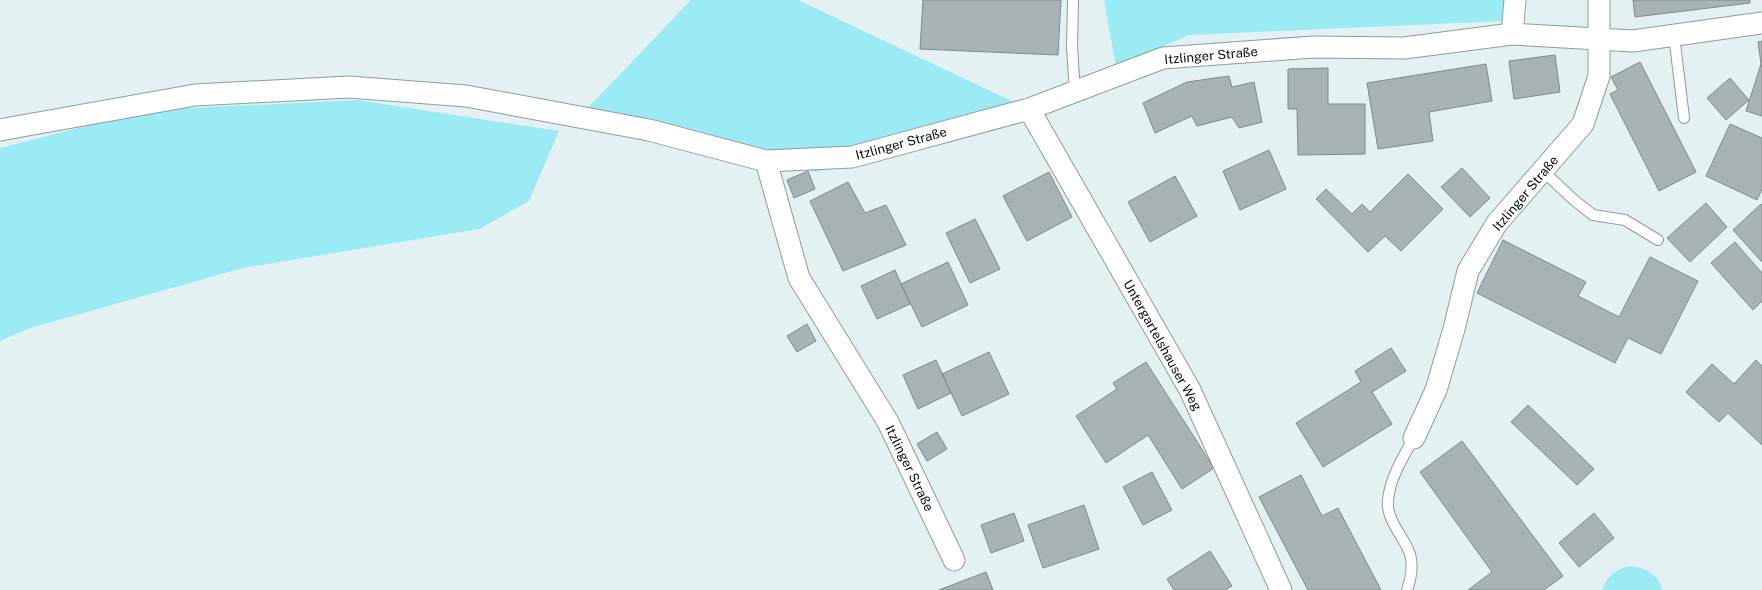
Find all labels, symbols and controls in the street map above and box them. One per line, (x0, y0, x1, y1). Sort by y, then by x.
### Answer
street label: Itzlinger Straße (1164, 44, 1258, 67)
street label: Itzlinger Straße (854, 124, 948, 163)
street label: Itzlinger Straße (1490, 153, 1561, 234)
street label: Untergartelshauser Weg (1120, 277, 1205, 413)
street label: Itzlinger Straße (882, 423, 937, 514)

